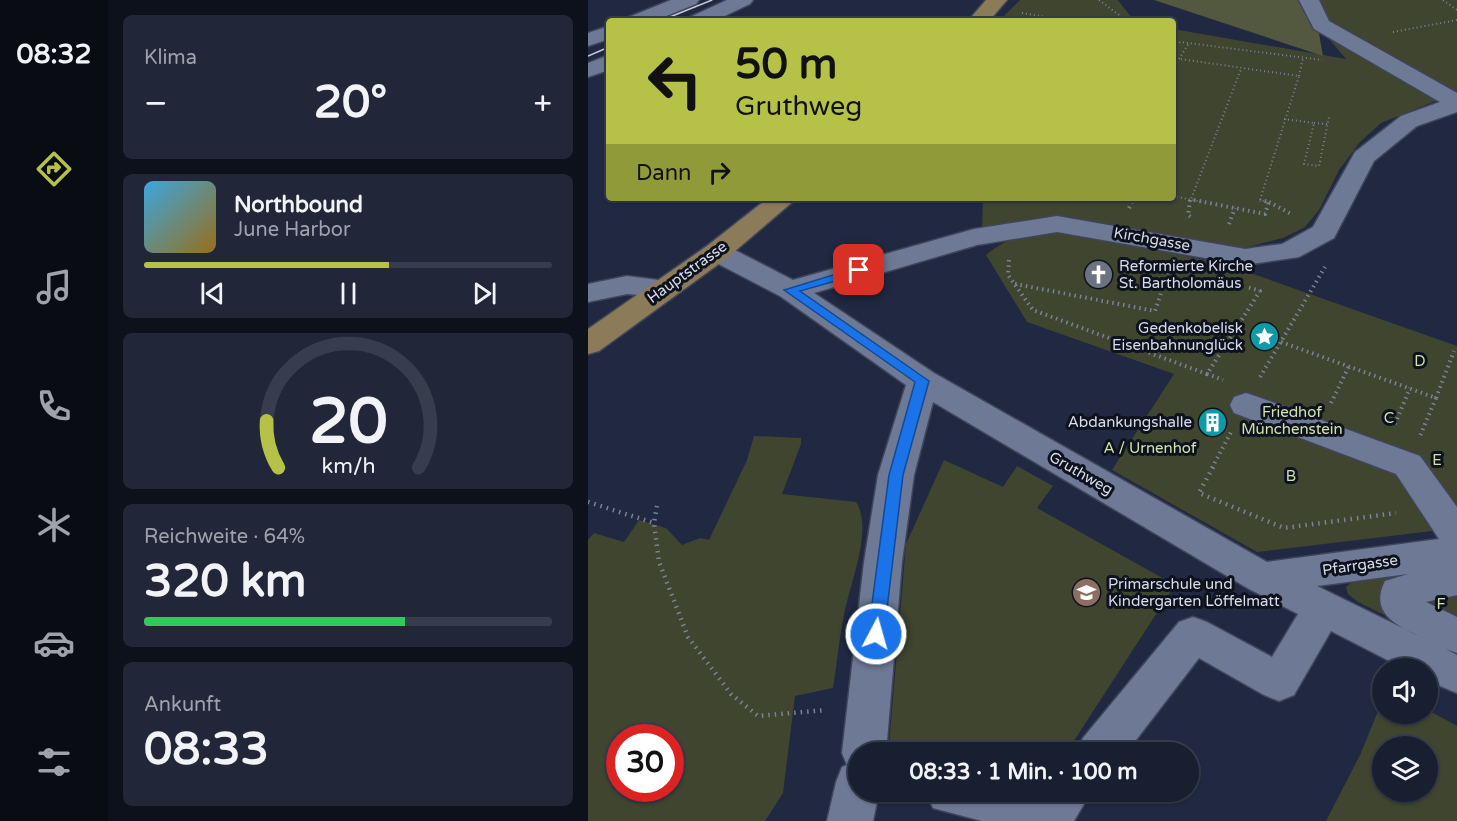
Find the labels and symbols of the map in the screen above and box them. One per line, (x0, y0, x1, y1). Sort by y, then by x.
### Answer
street label: Kirchgasse (1112, 223, 1192, 255)
street label: Hauptstrasse (644, 237, 730, 307)
pin (833, 244, 884, 295)
place label: Reformierte Kirche St. Bartholomäus (1119, 257, 1253, 292)
church icon: Reformierte Kirche St. Bartholomäus (1082, 259, 1114, 291)
place label: Gedenkobelisk Eisenbahnunglück (1112, 319, 1243, 354)
place icon: Gedenkobelisk Eisenbahnunglück (1248, 321, 1280, 353)
park label: D (1414, 352, 1426, 370)
park label: Friedhof Münchenstein (1241, 403, 1343, 438)
building icon: Abdankungshalle (1197, 406, 1229, 438)
park label: C (1384, 409, 1394, 427)
place label: Abdankungshalle (1068, 413, 1192, 431)
park label: A / Urnenhof (1103, 439, 1197, 457)
street label: Gruthweg (1046, 448, 1116, 498)
park label: E (1432, 451, 1442, 469)
park label: B (1286, 467, 1296, 485)
street label: Pfarrgasse (1321, 551, 1399, 579)
place label: Primarschule und Kindergarten Löffelmatt (1108, 575, 1280, 610)
school or university icon: Primarschule und Kindergarten Löffelmatt (1071, 577, 1103, 609)
park label: F (1436, 595, 1446, 613)
position arrow (844, 602, 908, 666)
speed limit sign: 30 (606, 724, 684, 802)

